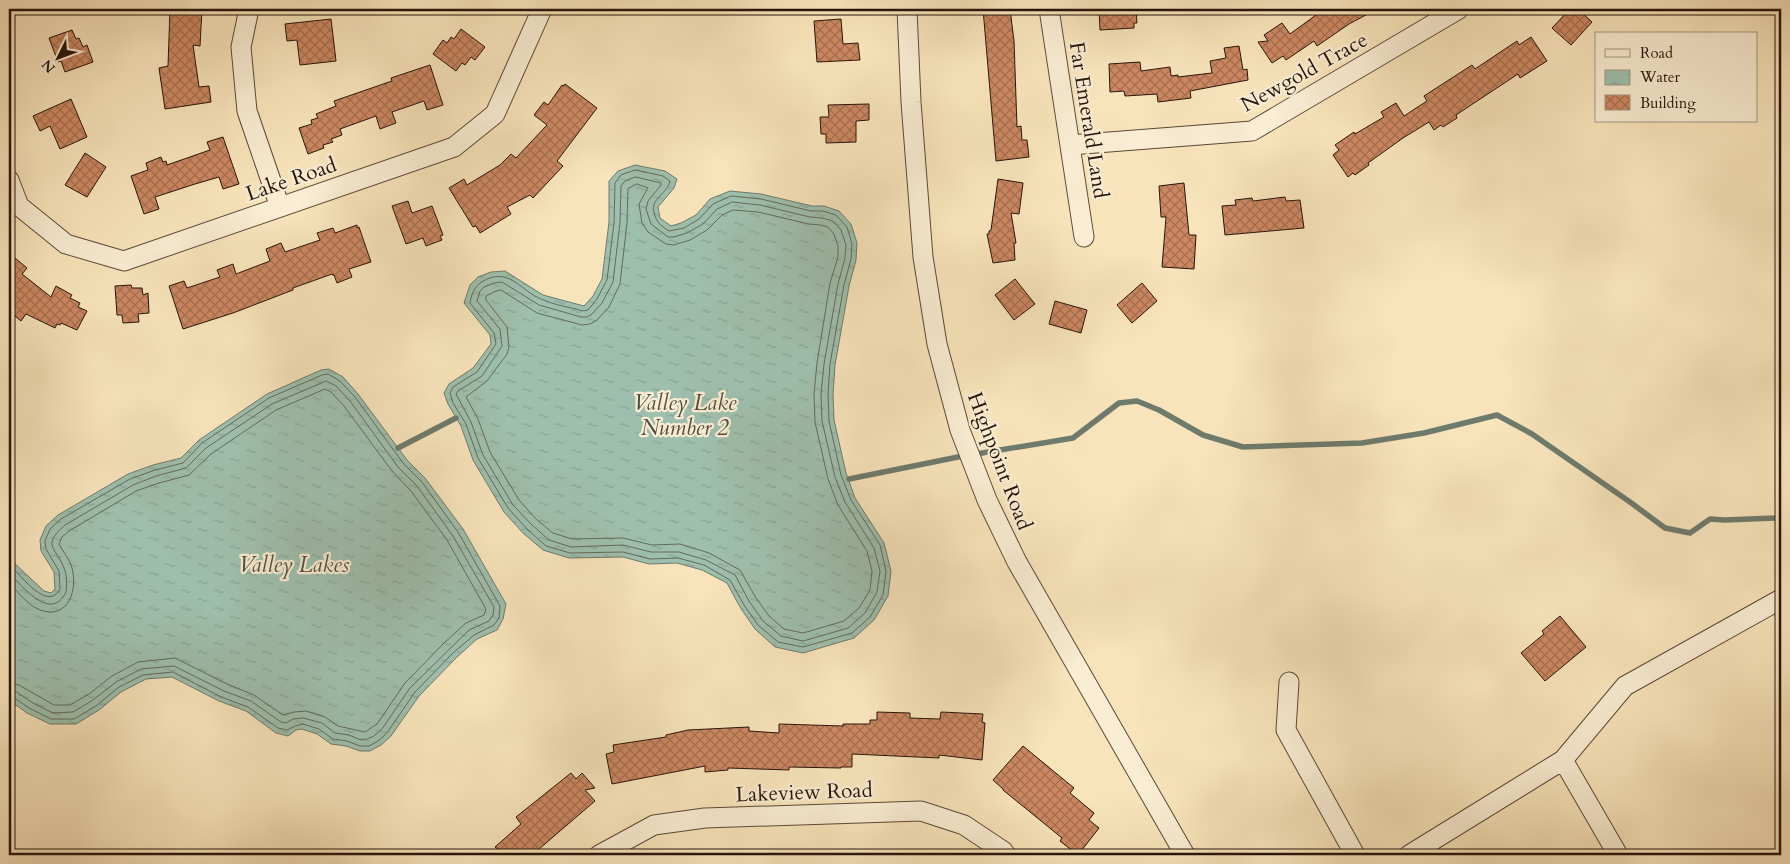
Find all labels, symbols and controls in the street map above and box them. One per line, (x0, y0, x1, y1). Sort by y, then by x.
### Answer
street label: Newgold Trace (1236, 26, 1373, 119)
north arrow (32, 32, 82, 82)
legend (1595, 32, 1758, 122)
street label: Far Emerald Land (1062, 40, 1115, 201)
text: Road (1640, 43, 1673, 63)
text: N (38, 55, 60, 77)
text: Water (1639, 67, 1681, 87)
text: Building (1640, 93, 1696, 113)
street label: Lake Road (242, 150, 340, 209)
water label: Valley Lake Number 2 (633, 388, 737, 443)
street label: Highpoint Road (960, 388, 1039, 534)
water label: Valley Lakes (239, 550, 350, 580)
street label: Lakeview Road (735, 776, 873, 809)

